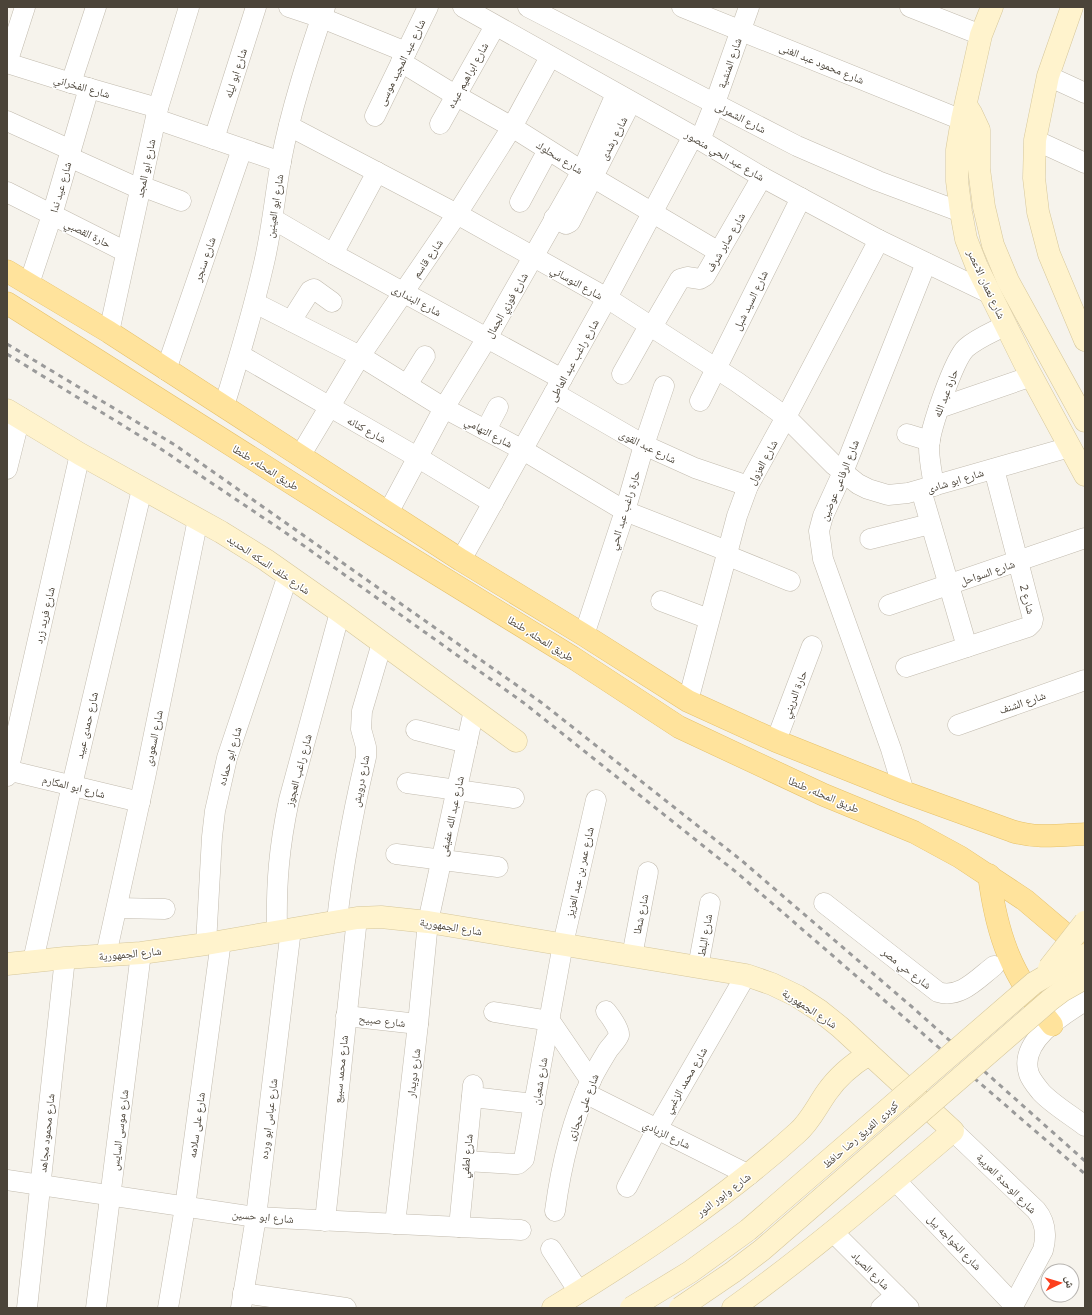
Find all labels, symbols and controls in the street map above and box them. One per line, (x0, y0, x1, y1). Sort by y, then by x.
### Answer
street label: شارع عبد المجيد موسى (374, 16, 428, 108)
street label: شارع المنشية (713, 36, 745, 90)
street label: شارع ابراهيم عبده (443, 39, 492, 111)
street label: شارع محمود عبد الغنى (777, 39, 867, 87)
street label: شارع ابو ليله (220, 46, 250, 100)
street label: شارع الفخراني (52, 71, 112, 103)
street label: شارع الشمرلى (713, 98, 769, 136)
street label: شارع رشدى (596, 114, 630, 162)
street label: شارع عبد الحي منصور (681, 126, 767, 185)
street label: شارع ابو المجد (131, 137, 159, 199)
street label: شارع سحلوك (534, 137, 586, 177)
street label: شارع عيد ندا (46, 160, 74, 214)
street label: شارع ابو العينين (262, 173, 286, 239)
street label: شارع صابر شرف (702, 209, 748, 275)
street label: حارة القصبي (61, 215, 114, 252)
street label: شارع سنجر (189, 235, 219, 284)
street label: شارع قاسم (408, 236, 447, 281)
street label: شارع نعمان الاعصر (964, 246, 1010, 321)
street label: شارع النوساني (547, 261, 606, 304)
street label: شارع السيد شبل (729, 268, 771, 332)
street label: شارع فوزي الجمال (481, 269, 532, 342)
street label: شارع البندارى (390, 281, 444, 319)
street label: شارع راغب عبد العاطى (544, 316, 602, 404)
street label: حارة عبد الله (929, 367, 961, 419)
street label: شارع كنانه (345, 412, 389, 446)
street label: شارع التهامي (462, 413, 516, 452)
street label: شارع عبد القوى (617, 426, 679, 466)
street label: شارع العزول (743, 437, 781, 487)
street label: شارع الرفاعى عوضين (816, 437, 862, 523)
street label: طريق المحله, طنطا (230, 441, 302, 493)
street label: شارع ابو شادى (925, 464, 985, 496)
street label: حارة راغب عبد الحي (605, 468, 645, 552)
street label: شارع خلف السكه الحديد (225, 531, 313, 597)
street label: شارع السواحل (957, 556, 1017, 588)
street label: شارع 2 (1017, 583, 1039, 615)
street label: شارع فريد زرد (30, 585, 58, 645)
street label: طريق المحله, طنطا (505, 612, 577, 664)
street label: حارة الدريني (778, 668, 812, 721)
street label: شارع الشنف (997, 687, 1047, 717)
street label: شارع حمدى عبيد (71, 690, 101, 760)
street label: شارع السعودى (140, 709, 166, 767)
street label: شارع ابو حماده (213, 725, 245, 787)
street label: شارع راغب العجوز (281, 732, 315, 809)
street label: شارع درويش (348, 754, 372, 808)
street label: شارع ابو المكارم (41, 771, 107, 801)
street label: طريق المحله, طنطا (786, 772, 862, 816)
street label: شارع عبد الله عفيفى (435, 774, 467, 858)
street label: شارع عمر بن عبد العزيز (561, 825, 597, 920)
street label: شارع شطا (629, 893, 651, 935)
street label: شارع البلط (693, 912, 715, 958)
street label: شارع الجمهورية (419, 914, 483, 938)
street label: شارع الجمهورية (98, 943, 162, 963)
street label: شارع حي مصر (877, 943, 935, 994)
street label: شارع الجمهورية (780, 985, 840, 1031)
street label: شارع صبيح (358, 1010, 406, 1030)
street label: شارع محمد سبيع (329, 1034, 351, 1104)
street label: شارع محمد الزغبي (660, 1044, 712, 1117)
street label: شارع دويدار (402, 1048, 423, 1099)
street label: شارع شعبان (527, 1056, 551, 1106)
street label: شارع على حجازى (562, 1071, 602, 1143)
street label: شارع عباس ابو ورده (256, 1078, 280, 1160)
street label: شارع موسى السايس (107, 1089, 131, 1171)
street label: شارع على سلامه (184, 1091, 208, 1159)
street label: شارع محمود مجاهد (34, 1093, 58, 1173)
street label: كوبرى الفريق رضا حافظ (819, 1097, 901, 1171)
street label: شارع الزيادي (640, 1116, 693, 1154)
street label: شارع لطفي (456, 1133, 478, 1179)
street label: شارع الوحدة العربية (974, 1150, 1040, 1216)
street label: شارع وابور النور (692, 1169, 753, 1220)
street label: شارع ابو حسين (231, 1206, 295, 1226)
street label: شارع الخواجه بيل (925, 1211, 985, 1273)
street label: شارع الصياد (849, 1248, 893, 1292)
north arrow (1040, 1263, 1080, 1303)
text: ش (1061, 1276, 1078, 1289)

